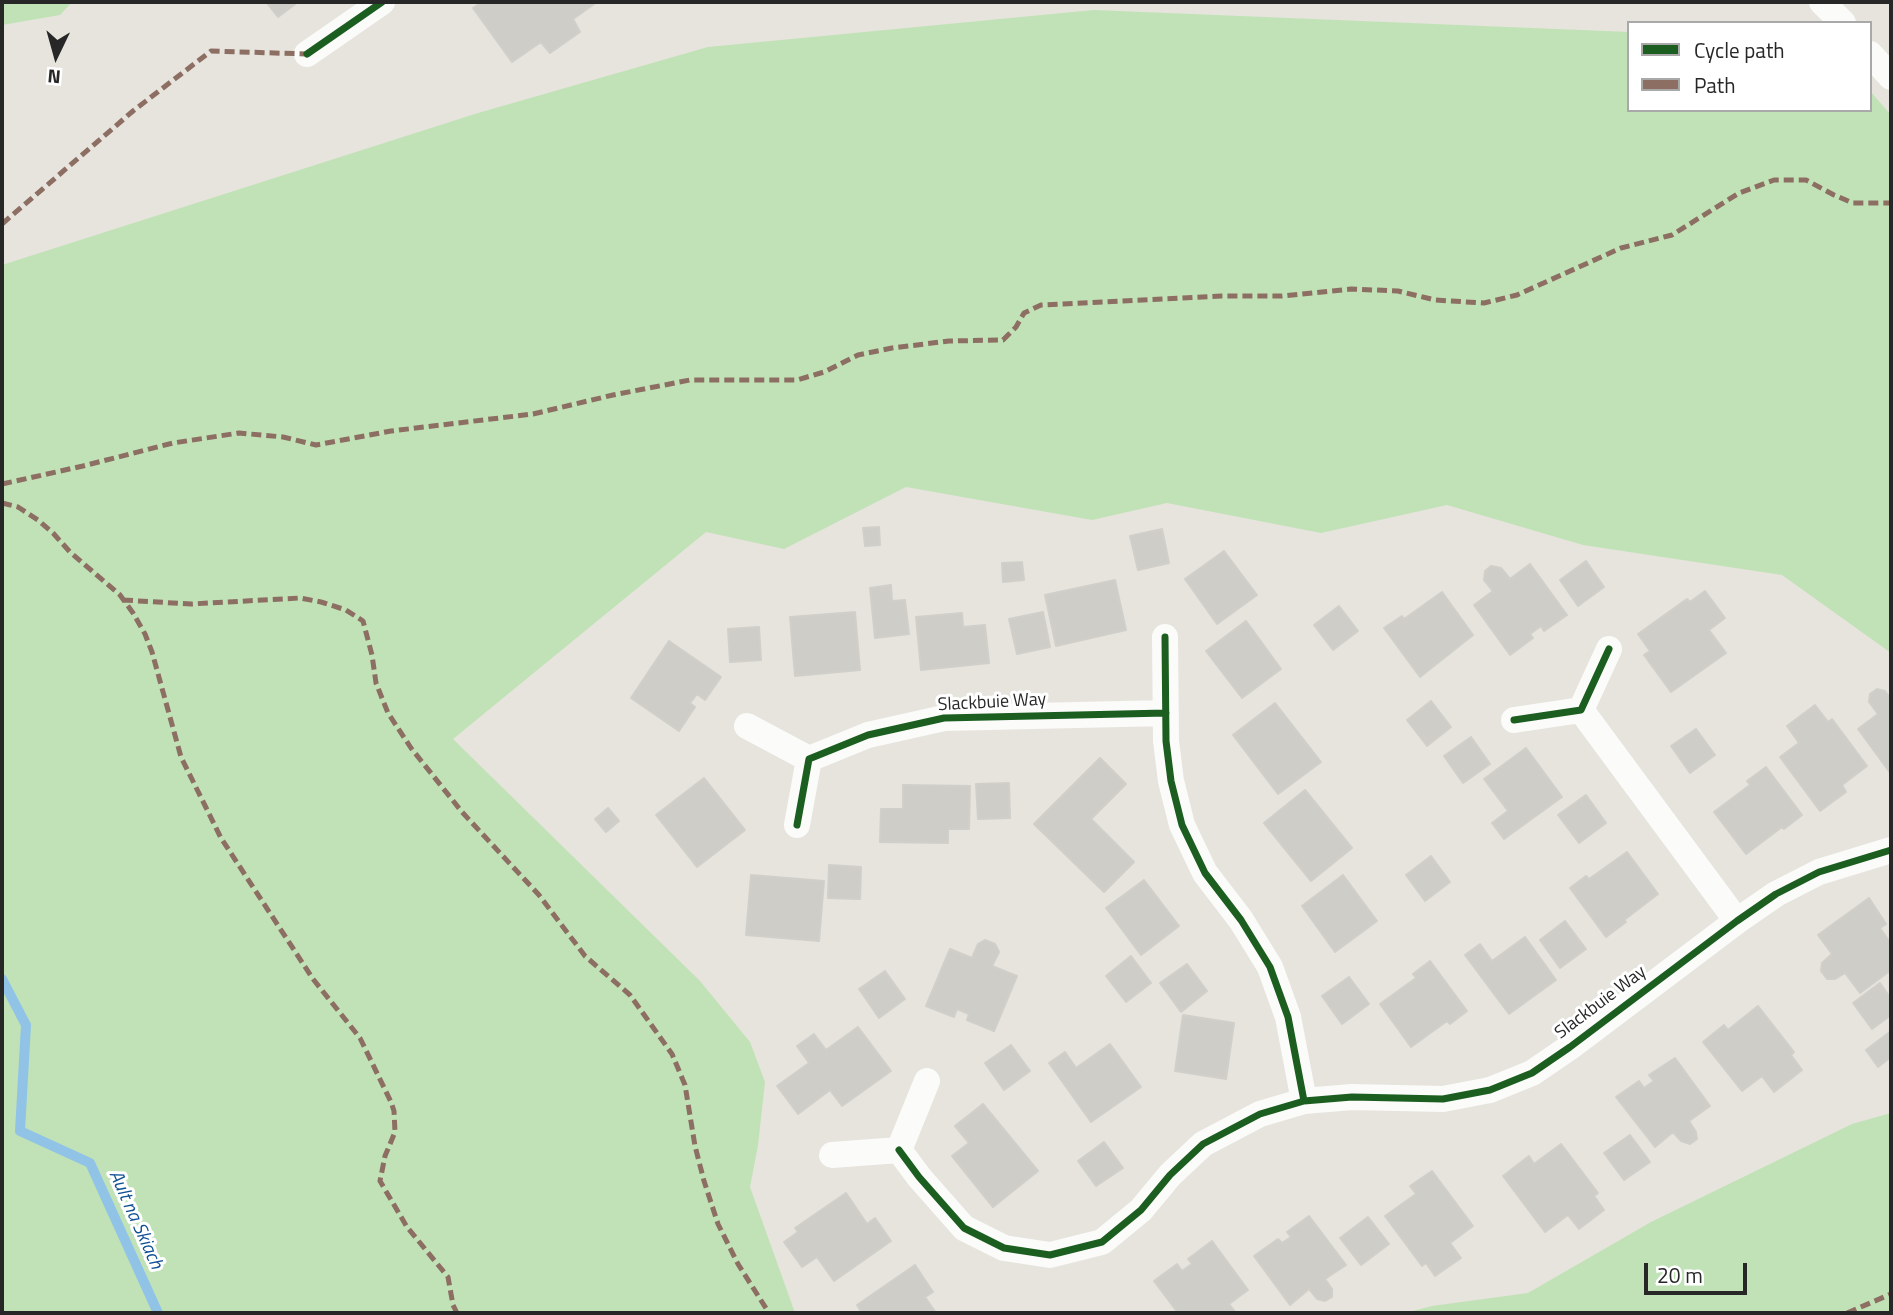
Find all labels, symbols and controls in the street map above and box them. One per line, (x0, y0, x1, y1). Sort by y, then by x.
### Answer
north arrow (21, 21, 91, 91)
legend (1627, 21, 1872, 112)
text: Cycle path (1694, 34, 1785, 66)
text: N (46, 62, 62, 92)
text: Path (1694, 69, 1736, 101)
street label: Slackbuie Way (937, 689, 1047, 717)
street label: Slackbuie Way (1551, 962, 1651, 1044)
water label: Ault na Skiach (103, 1167, 167, 1273)
scale bar (1648, 1248, 1751, 1292)
text: 20 m (1657, 1259, 1703, 1291)

